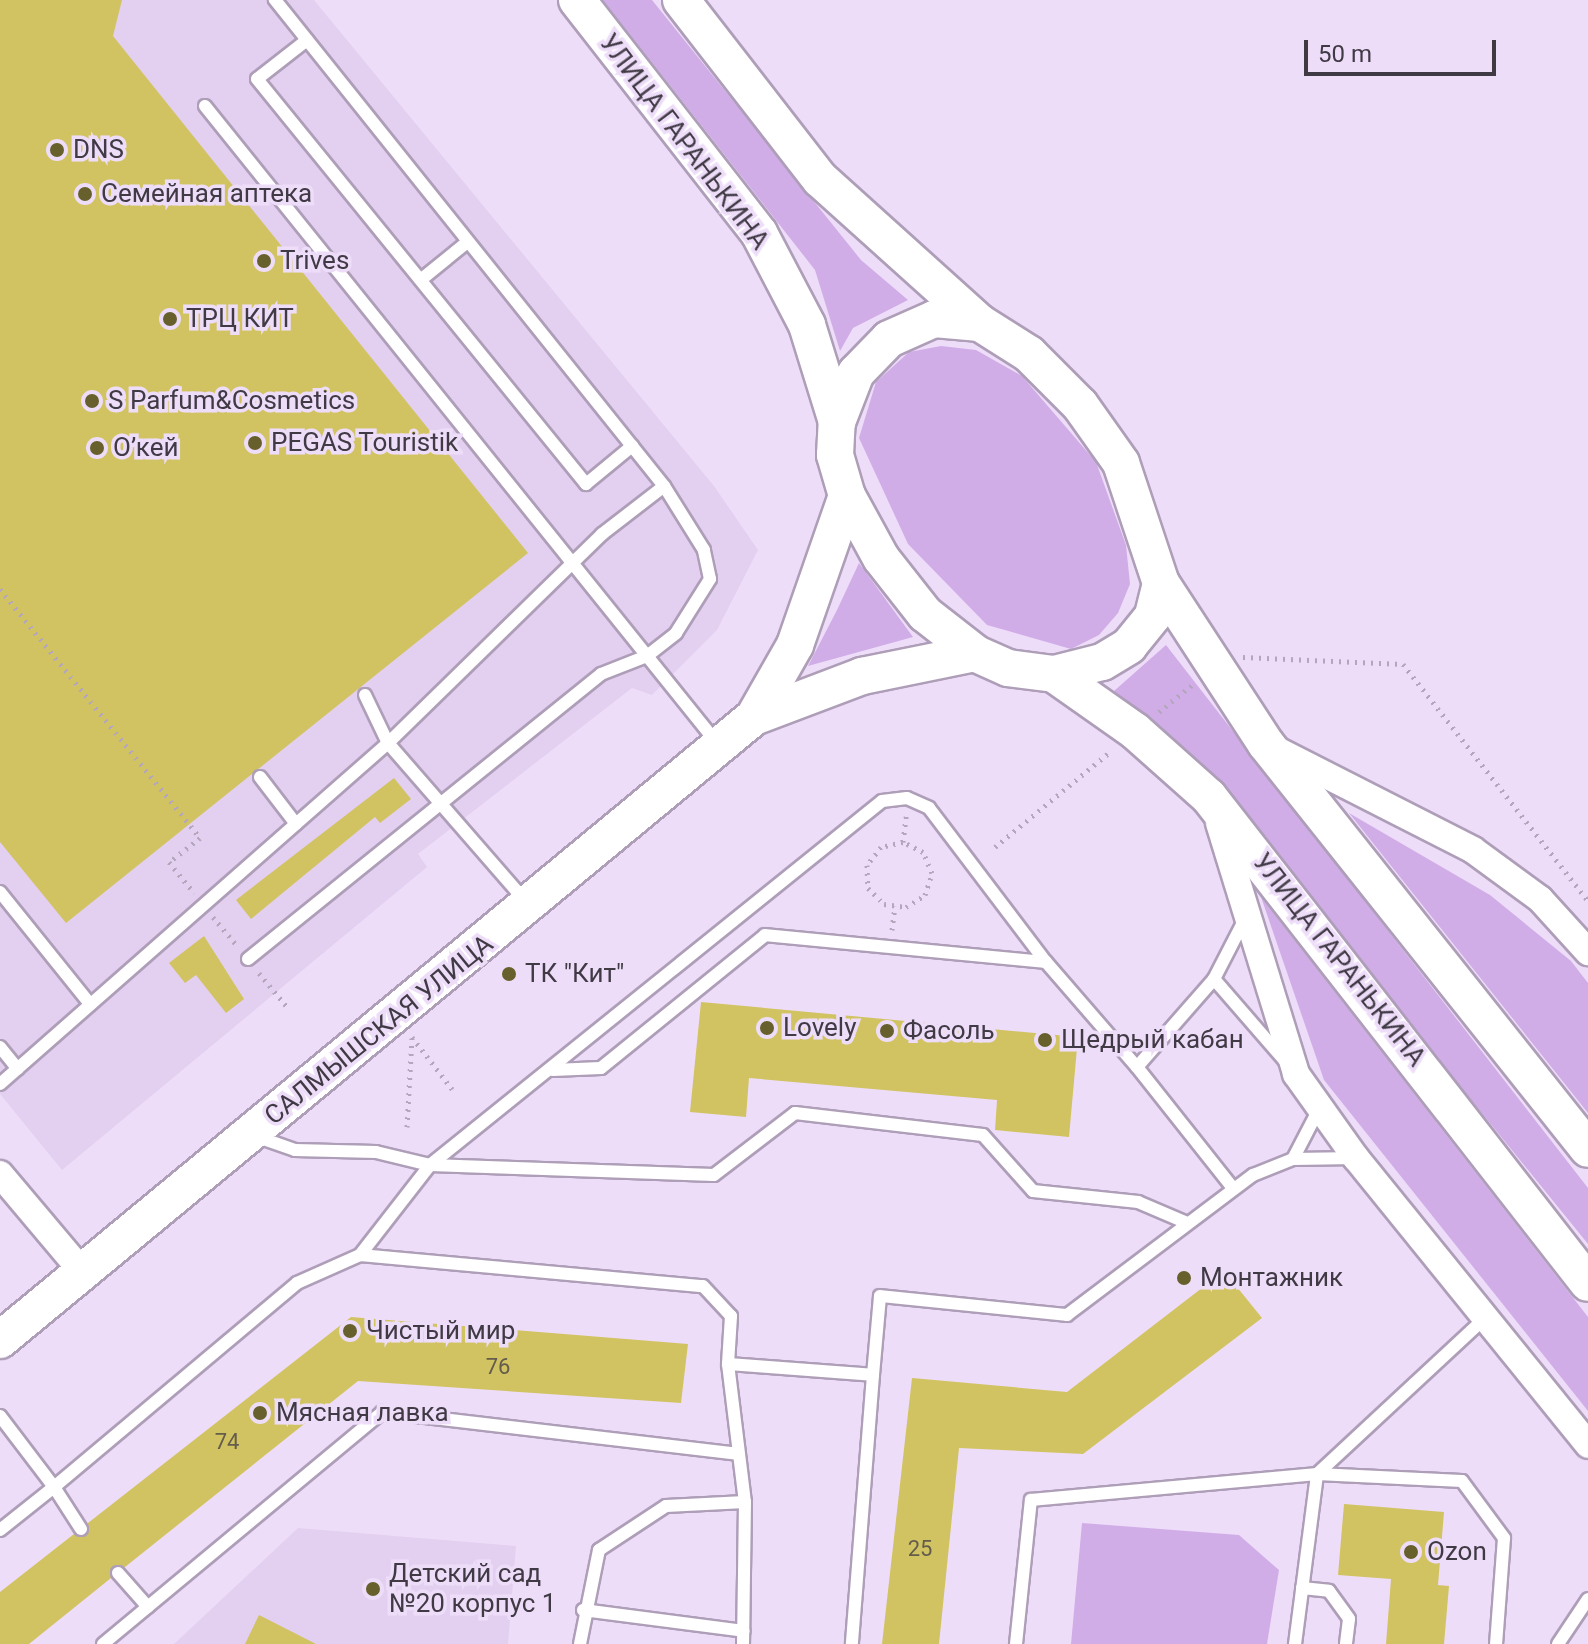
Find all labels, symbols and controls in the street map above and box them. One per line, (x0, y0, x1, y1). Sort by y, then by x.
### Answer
scale bar (1308, 24, 1500, 74)
street label: УЛИЦА ГАРАНЬКИНА (593, 28, 775, 256)
text: 50 m (1318, 40, 1372, 68)
place label: DNS (73, 134, 124, 166)
marker: DNS (48, 141, 66, 159)
place label: Семейная аптека (101, 178, 312, 210)
marker: Семейная аптека (76, 185, 94, 203)
place label: Trives (280, 245, 349, 277)
marker: Trives (255, 252, 273, 270)
place label: ТРЦ КИТ (186, 303, 294, 335)
marker: ТРЦ КИТ (161, 310, 179, 328)
place label: S Parfum&Cosmetics (108, 385, 355, 417)
marker: S Parfum&Cosmetics (83, 392, 101, 410)
place label: PEGAS Touristik (271, 427, 459, 459)
place label: О’кей (113, 432, 178, 464)
marker: PEGAS Touristik (246, 434, 264, 452)
marker: О’кей (88, 439, 106, 457)
street label: УЛИЦА ГАРАНЬКИНА (1246, 847, 1432, 1073)
street label: САЛМЫШСКАЯ УЛИЦА (259, 928, 499, 1132)
place label: ТК "Кит" (525, 958, 624, 990)
marker: ТК "Кит" (500, 965, 518, 983)
place label: Lovely (783, 1012, 856, 1044)
place label: Фасоль (903, 1015, 995, 1047)
marker: Lovely (758, 1019, 776, 1037)
marker: Фасоль (878, 1022, 896, 1040)
place label: Щедрый кабан (1061, 1024, 1244, 1056)
marker: Щедрый кабан (1036, 1031, 1054, 1049)
place label: Монтажник (1200, 1262, 1343, 1294)
marker: Монтажник (1175, 1269, 1193, 1287)
place label: Чистый мир (366, 1315, 515, 1347)
marker: Чистый мир (341, 1322, 359, 1340)
house number: 76 (486, 1354, 510, 1380)
place label: Мясная лавка (276, 1397, 449, 1429)
marker: Мясная лавка (251, 1404, 269, 1422)
house number: 74 (215, 1429, 239, 1455)
house number: 25 (908, 1536, 932, 1562)
place label: Ozon (1427, 1536, 1487, 1568)
marker: Ozon (1402, 1543, 1420, 1561)
place label: Детский сад №20 корпус 1 (389, 1558, 556, 1620)
marker: Детский сад №20 корпус 1 (364, 1580, 382, 1598)

